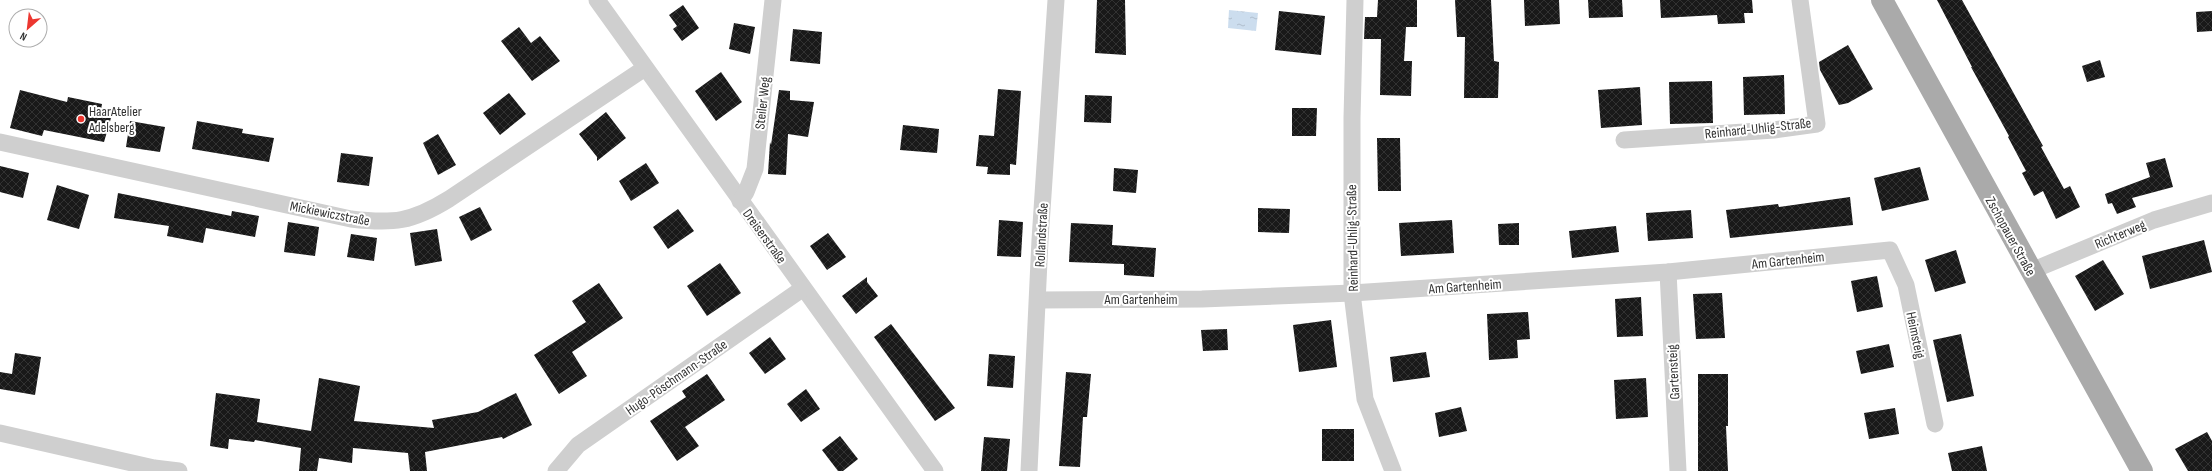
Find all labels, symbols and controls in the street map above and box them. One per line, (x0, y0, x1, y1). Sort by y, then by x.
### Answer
north arrow (8, 8, 48, 48)
text: N (18, 29, 29, 44)
street label: Steiler Weg (751, 75, 774, 130)
place label: HaarAtelier Adelsberg (88, 103, 142, 136)
marker: HaarAtelier Adelsberg (76, 114, 86, 124)
street label: Reinhard-Uhlig-Straße (1704, 114, 1812, 143)
street label: Reinhard-Uhlig-Straße (1343, 184, 1362, 292)
street label: Zschopauer Straße (1982, 194, 2039, 279)
street label: Mickiewiczstraße (289, 197, 371, 230)
street label: Rollandstraße (1031, 202, 1052, 268)
street label: Dreiserstraße (739, 206, 790, 267)
street label: Richterweg (2092, 216, 2149, 253)
street label: Am Gartenheim (1750, 248, 1825, 273)
street label: Am Gartenheim (1427, 275, 1502, 298)
street label: Am Gartenheim (1104, 291, 1177, 308)
street label: Heimsteig (1902, 310, 1929, 360)
street label: Hugo-Pöschmann-Straße (622, 336, 730, 419)
street label: Gartensteig (1664, 344, 1683, 400)

